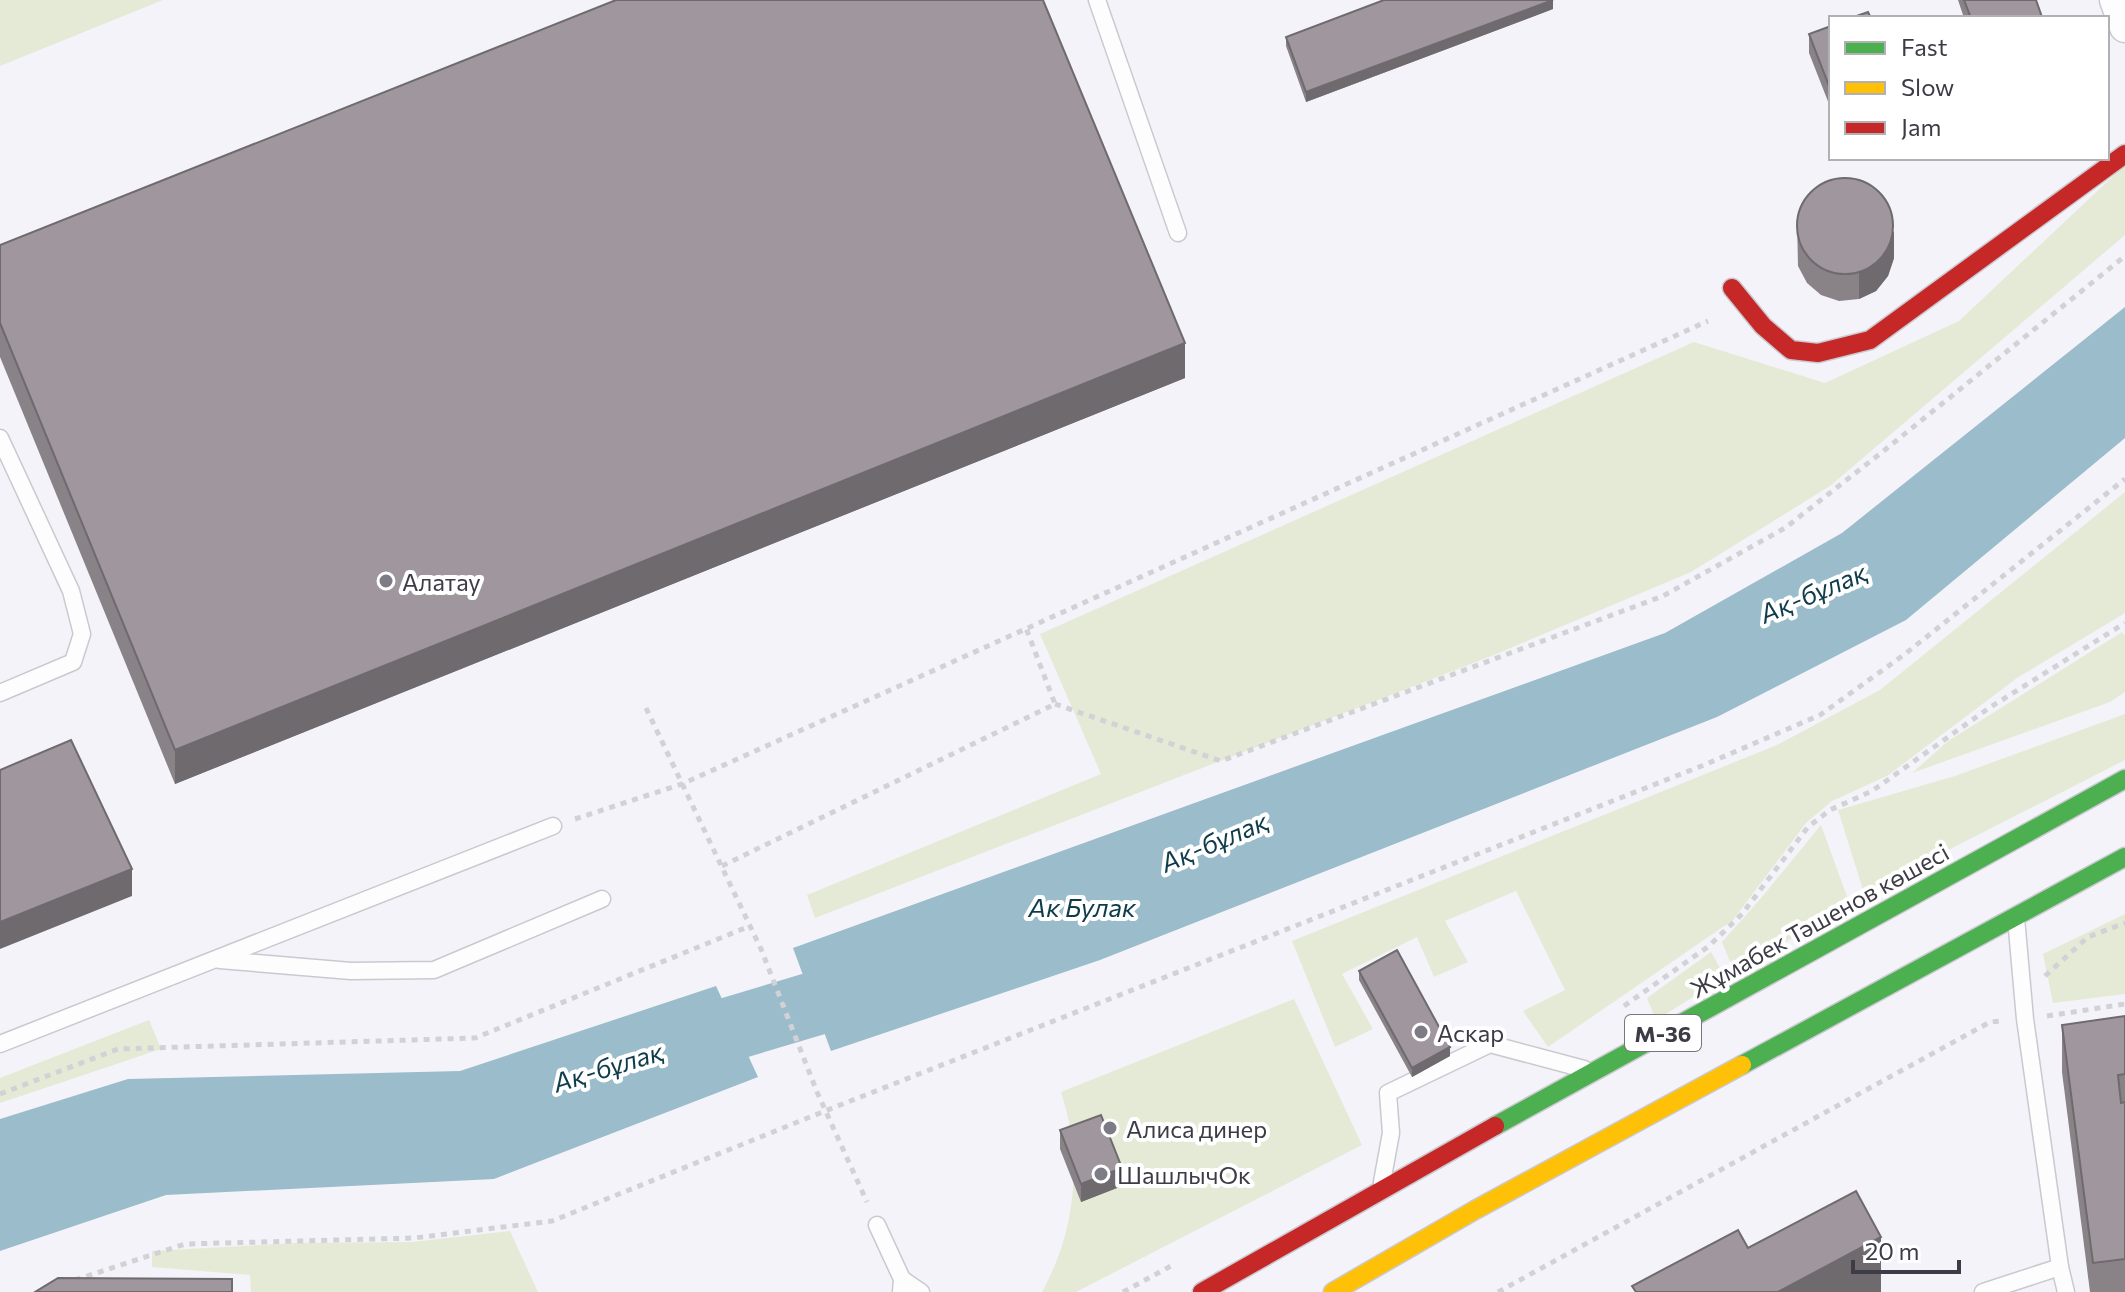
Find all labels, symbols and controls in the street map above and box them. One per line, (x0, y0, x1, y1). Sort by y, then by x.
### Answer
legend (1829, 16, 2109, 160)
text: Fast (1901, 32, 1948, 61)
text: Slow (1901, 72, 1954, 101)
text: Jam (1901, 112, 1941, 141)
water label: Ақ-бұлақ (1754, 555, 1872, 629)
place label: Алатау (402, 567, 481, 596)
marker: Алатау (377, 572, 395, 590)
water label: Ақ-бұлақ (1155, 804, 1273, 878)
street label: Жұмабек Тәшенов көшесі (1684, 837, 1954, 1003)
water label: Ак Булак (1027, 891, 1137, 922)
road number: M-36 (1625, 1015, 1701, 1051)
place label: Аскар (1437, 1018, 1504, 1047)
marker: Аскар (1412, 1023, 1430, 1041)
water label: Ақ-бұлақ (548, 1034, 667, 1098)
place label: Алиса динер (1126, 1114, 1267, 1143)
marker: Алиса динер (1101, 1119, 1119, 1137)
place label: ШашлычОк (1117, 1160, 1251, 1189)
marker: ШашлычОк (1092, 1165, 1110, 1183)
scale bar (1853, 1224, 1959, 1274)
text: 20 m (1865, 1236, 1919, 1265)

